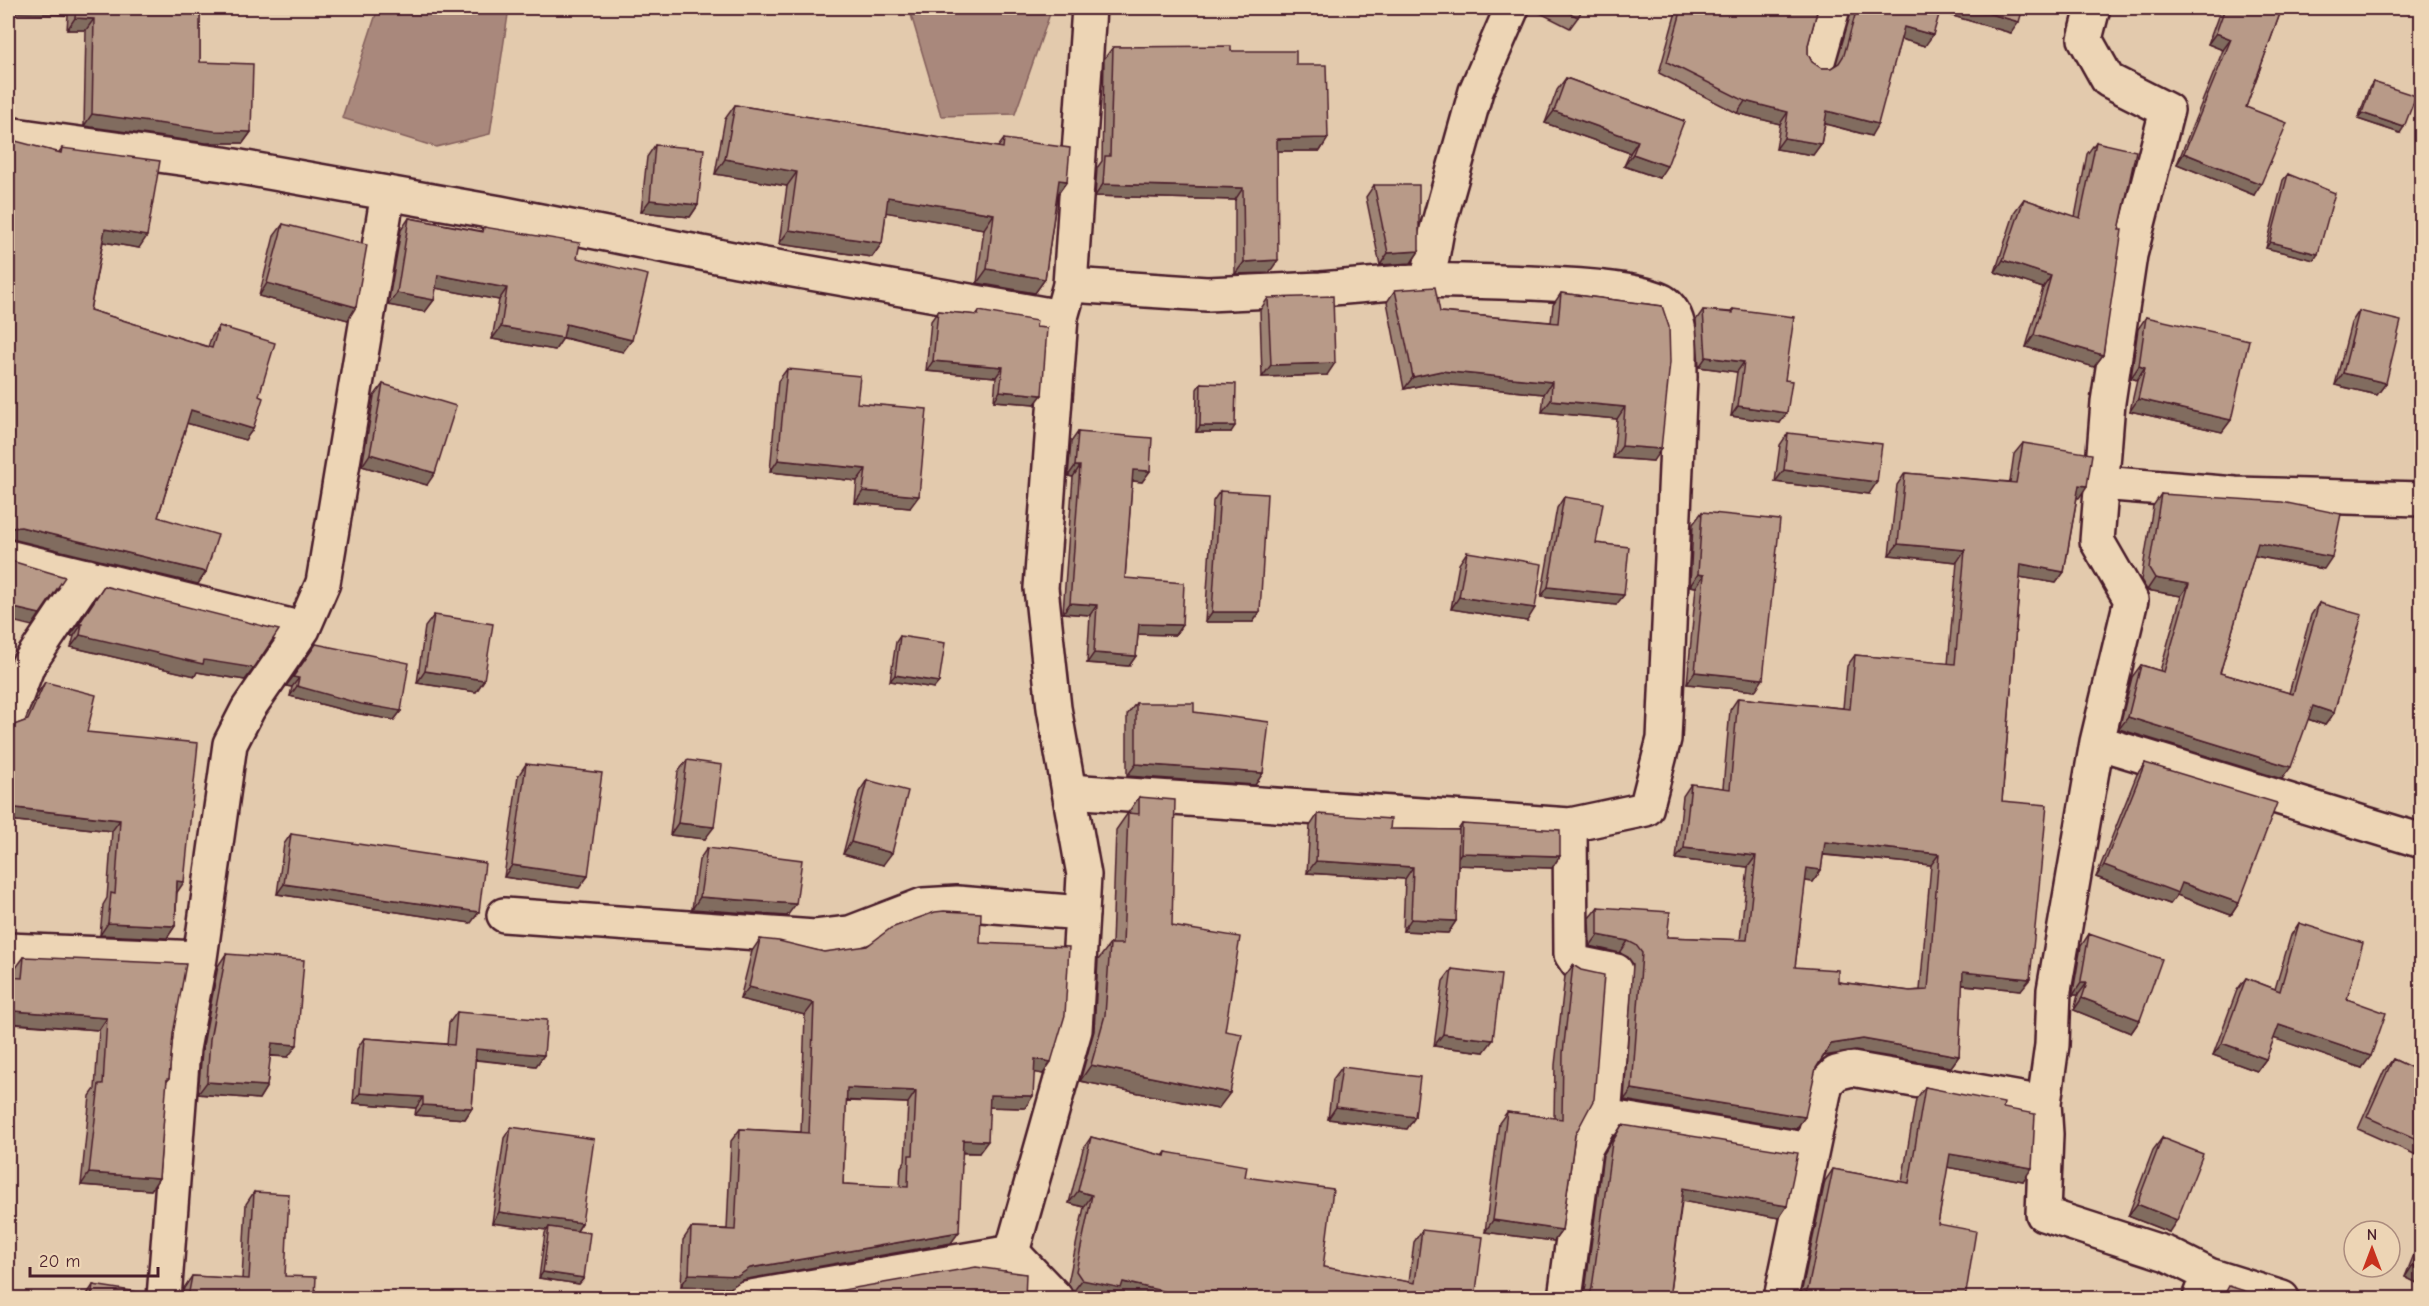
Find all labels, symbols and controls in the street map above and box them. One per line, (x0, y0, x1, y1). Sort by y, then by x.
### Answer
north arrow (2342, 1219, 2402, 1279)
text: N (2367, 1226, 2377, 1244)
scale bar (30, 1240, 158, 1278)
text: 20 m (39, 1251, 80, 1272)

